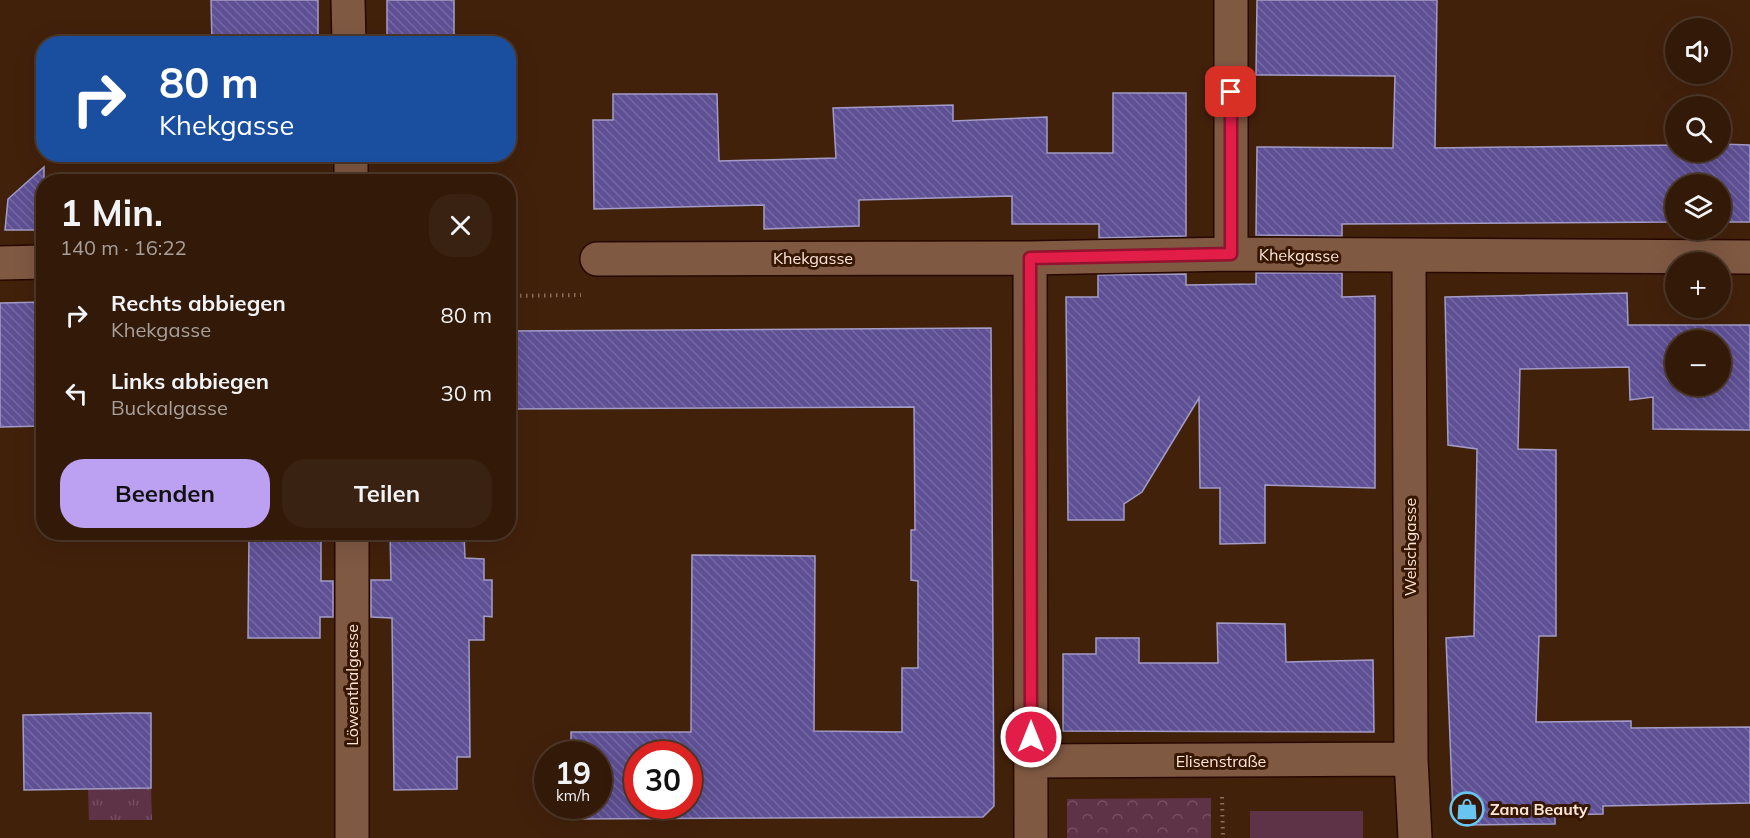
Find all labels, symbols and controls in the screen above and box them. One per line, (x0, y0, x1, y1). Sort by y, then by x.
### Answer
map controls (1665, 18, 1731, 396)
button: sound (1665, 18, 1731, 84)
text: 80 m (159, 56, 259, 109)
icon: right (60, 60, 138, 138)
pin (1205, 66, 1256, 117)
icon: arrive (1214, 75, 1247, 108)
button: search (1665, 96, 1731, 162)
text: Khekgasse (159, 108, 294, 142)
button: layers (1665, 174, 1731, 240)
text: 1 Min. (60, 190, 163, 235)
button: close (429, 194, 492, 257)
text: 140 m · 16:22 (60, 235, 186, 260)
street label: Khekgasse (1259, 244, 1339, 266)
street label: Khekgasse (773, 248, 853, 268)
button: + (1665, 252, 1731, 318)
text: Rechts abbiegen (111, 289, 286, 317)
icon: right (60, 299, 93, 332)
text: 80 m (441, 301, 492, 329)
text: Khekgasse (111, 317, 211, 342)
button: − (1665, 330, 1731, 396)
text: Links abbiegen (111, 367, 269, 395)
icon: left (60, 377, 93, 410)
text: 30 m (441, 379, 492, 407)
text: Buckalgasse (111, 395, 228, 420)
button: Beenden (60, 459, 270, 528)
button: Teilen (282, 459, 492, 528)
street label: Welschgasse (1400, 498, 1420, 596)
street label: Löwenthalgasse (342, 624, 362, 746)
position arrow (999, 705, 1063, 769)
speed limit sign: 30 (624, 741, 702, 819)
street label: Elisenstraße (1176, 751, 1266, 771)
text: 19 (555, 754, 591, 792)
text: km/h (556, 786, 590, 805)
shop icon: Zana Beauty (1449, 791, 1485, 827)
place label: Zana Beauty (1490, 799, 1588, 819)

